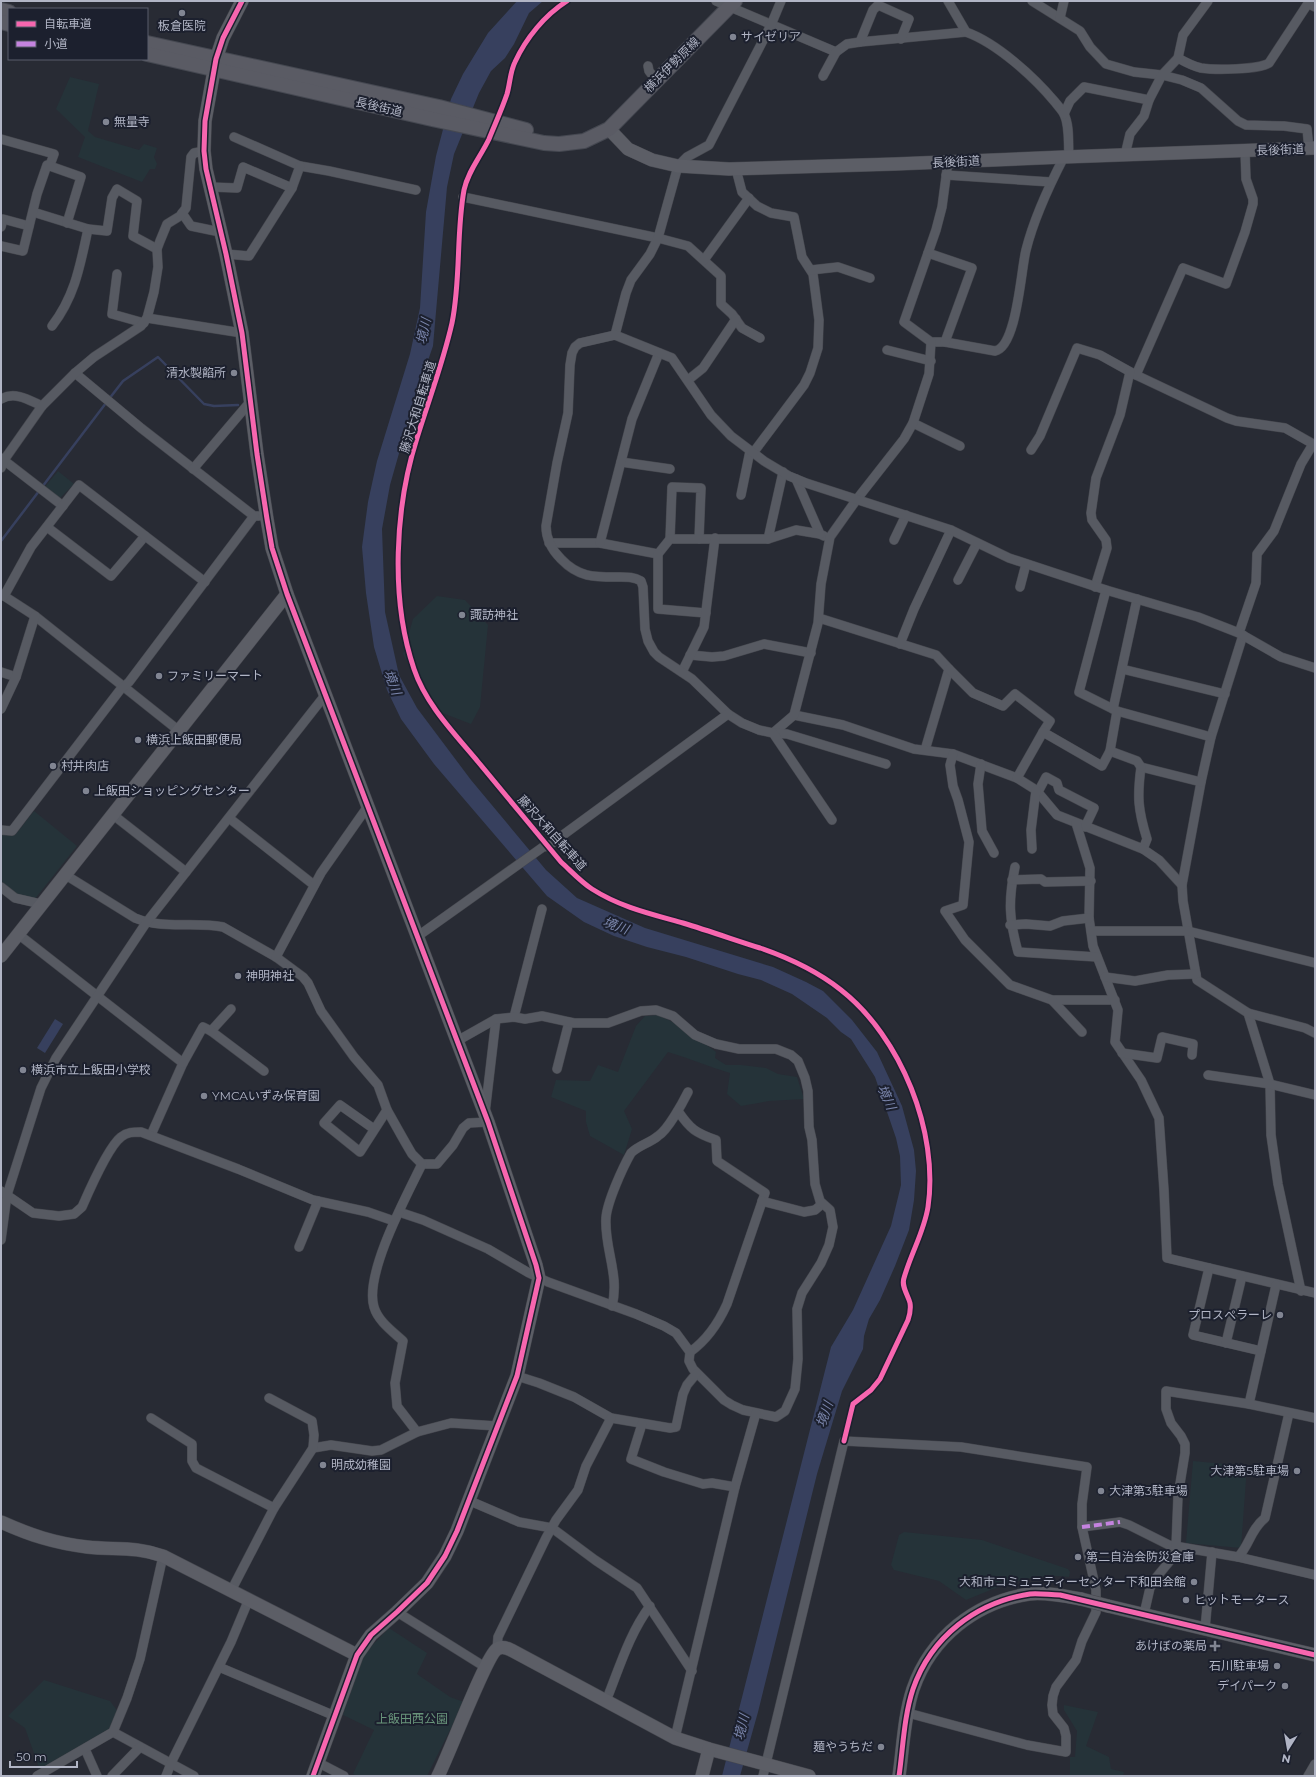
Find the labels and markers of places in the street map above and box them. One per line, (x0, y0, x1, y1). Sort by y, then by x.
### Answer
marker: 板倉医院 (177, 8, 187, 18)
place label: 板倉医院 (158, 18, 206, 33)
place label: サイゼリア (741, 29, 801, 44)
marker: サイゼリア (728, 32, 738, 42)
place label: 無量寺 (114, 114, 150, 129)
marker: 無量寺 (101, 117, 111, 127)
place label: 清水製餡所 (166, 365, 226, 380)
marker: 清水製餡所 (229, 368, 239, 378)
place label: 諏訪神社 (470, 607, 518, 622)
marker: 諏訪神社 (457, 610, 467, 620)
place label: ファミリーマート (167, 668, 263, 683)
marker: ファミリーマート (154, 671, 164, 681)
place label: 横浜上飯田郵便局 (146, 732, 242, 747)
marker: 横浜上飯田郵便局 (133, 735, 143, 745)
place label: 村井肉店 (61, 758, 109, 773)
marker: 村井肉店 (48, 761, 58, 771)
place label: 上飯田ショッピングセンター (94, 783, 250, 798)
marker: 上飯田ショッピングセンター (81, 786, 91, 796)
place label: 神明神社 (246, 968, 294, 983)
marker: 神明神社 (233, 971, 243, 981)
place label: 横浜市立上飯田小学校 (31, 1062, 151, 1077)
marker: 横浜市立上飯田小学校 (18, 1065, 28, 1075)
place label: YMCAいずみ保育園 (212, 1088, 320, 1103)
marker: YMCAいずみ保育園 (199, 1091, 209, 1101)
place label: プロスぺラーレ (1188, 1307, 1272, 1322)
marker: プロスぺラーレ (1275, 1310, 1285, 1320)
place label: 明成幼稚園 (331, 1457, 391, 1472)
marker: 明成幼稚園 (318, 1460, 328, 1470)
place label: 大津第5駐車場 (1210, 1463, 1289, 1478)
marker: 大津第5駐車場 (1292, 1466, 1302, 1476)
place label: 大津第3駐車場 (1109, 1483, 1188, 1498)
marker: 大津第3駐車場 (1096, 1486, 1106, 1496)
place label: 第二自治会防災倉庫 (1086, 1549, 1194, 1564)
marker: 第二自治会防災倉庫 (1073, 1552, 1083, 1562)
place label: 大和市コミュニティーセンター下和田会館 (959, 1574, 1186, 1589)
marker: 大和市コミュニティーセンター下和田会館 (1189, 1577, 1199, 1587)
place label: ヒットモータース (1194, 1592, 1289, 1607)
marker: ヒットモータース (1181, 1595, 1191, 1605)
place label: あけぼの薬局 (1135, 1638, 1207, 1653)
marker: あけぼの薬局 (1210, 1641, 1220, 1651)
place label: 石川駐車場 (1209, 1658, 1269, 1673)
marker: 石川駐車場 (1272, 1661, 1282, 1671)
place label: デイパーク (1217, 1678, 1277, 1693)
marker: デイパーク (1280, 1681, 1290, 1691)
place label: 麺やうちだ (813, 1739, 873, 1754)
marker: 麺やうちだ (876, 1742, 886, 1752)

